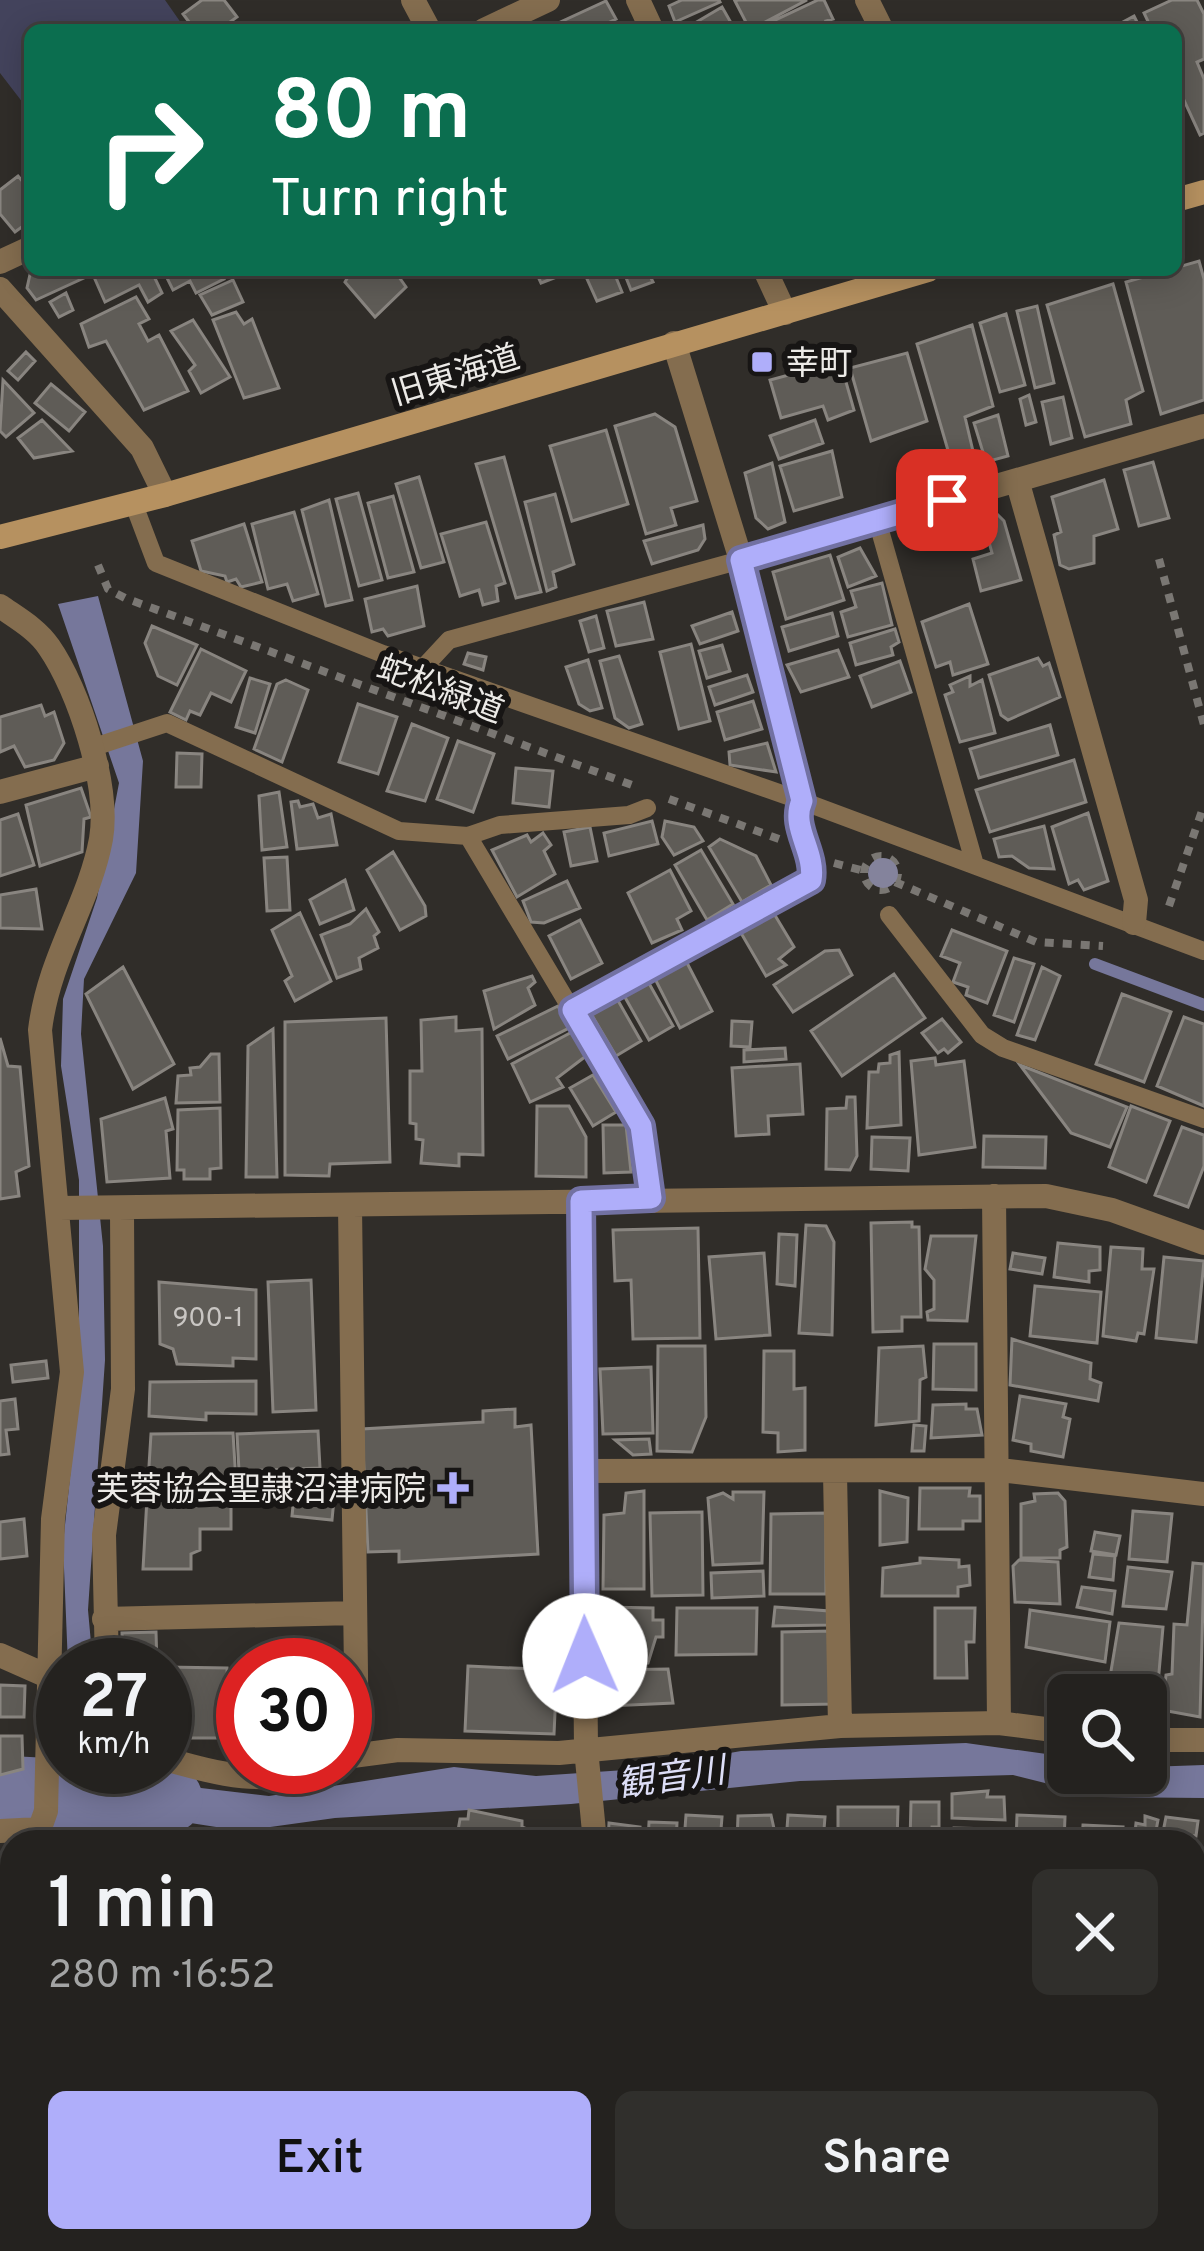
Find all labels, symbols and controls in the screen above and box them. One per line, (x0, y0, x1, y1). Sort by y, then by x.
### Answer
text: 80 m (270, 63, 471, 169)
icon: right (72, 72, 228, 228)
text: Turn right (270, 167, 509, 236)
street label: 旧東海道 (387, 338, 525, 417)
place label: 幸町 (786, 345, 852, 387)
marker: 幸町 (749, 349, 775, 375)
pin (896, 449, 998, 551)
icon: arrive (914, 467, 980, 533)
street label: 蛇松緑道 (370, 648, 509, 735)
house number: 900-1 (172, 1302, 244, 1336)
place label: 芙蓉協会聖隷沼津病院 (96, 1471, 426, 1513)
marker: 芙蓉協会聖隷沼津病院 (437, 1472, 469, 1504)
position arrow (522, 1593, 648, 1719)
speed limit sign: 30 (216, 1638, 372, 1794)
text: 27 (80, 1663, 148, 1739)
map controls (1047, 1674, 1167, 1794)
button: search (1047, 1674, 1167, 1794)
text: km/h (78, 1727, 150, 1764)
water label: 観音川 (615, 1749, 732, 1810)
text: 1 min (48, 1862, 218, 1954)
button: close (1032, 1869, 1158, 1995)
text: 280 m · 16:52 (48, 1953, 275, 2002)
button: Exit (48, 2091, 591, 2229)
button: Share (615, 2091, 1158, 2229)

